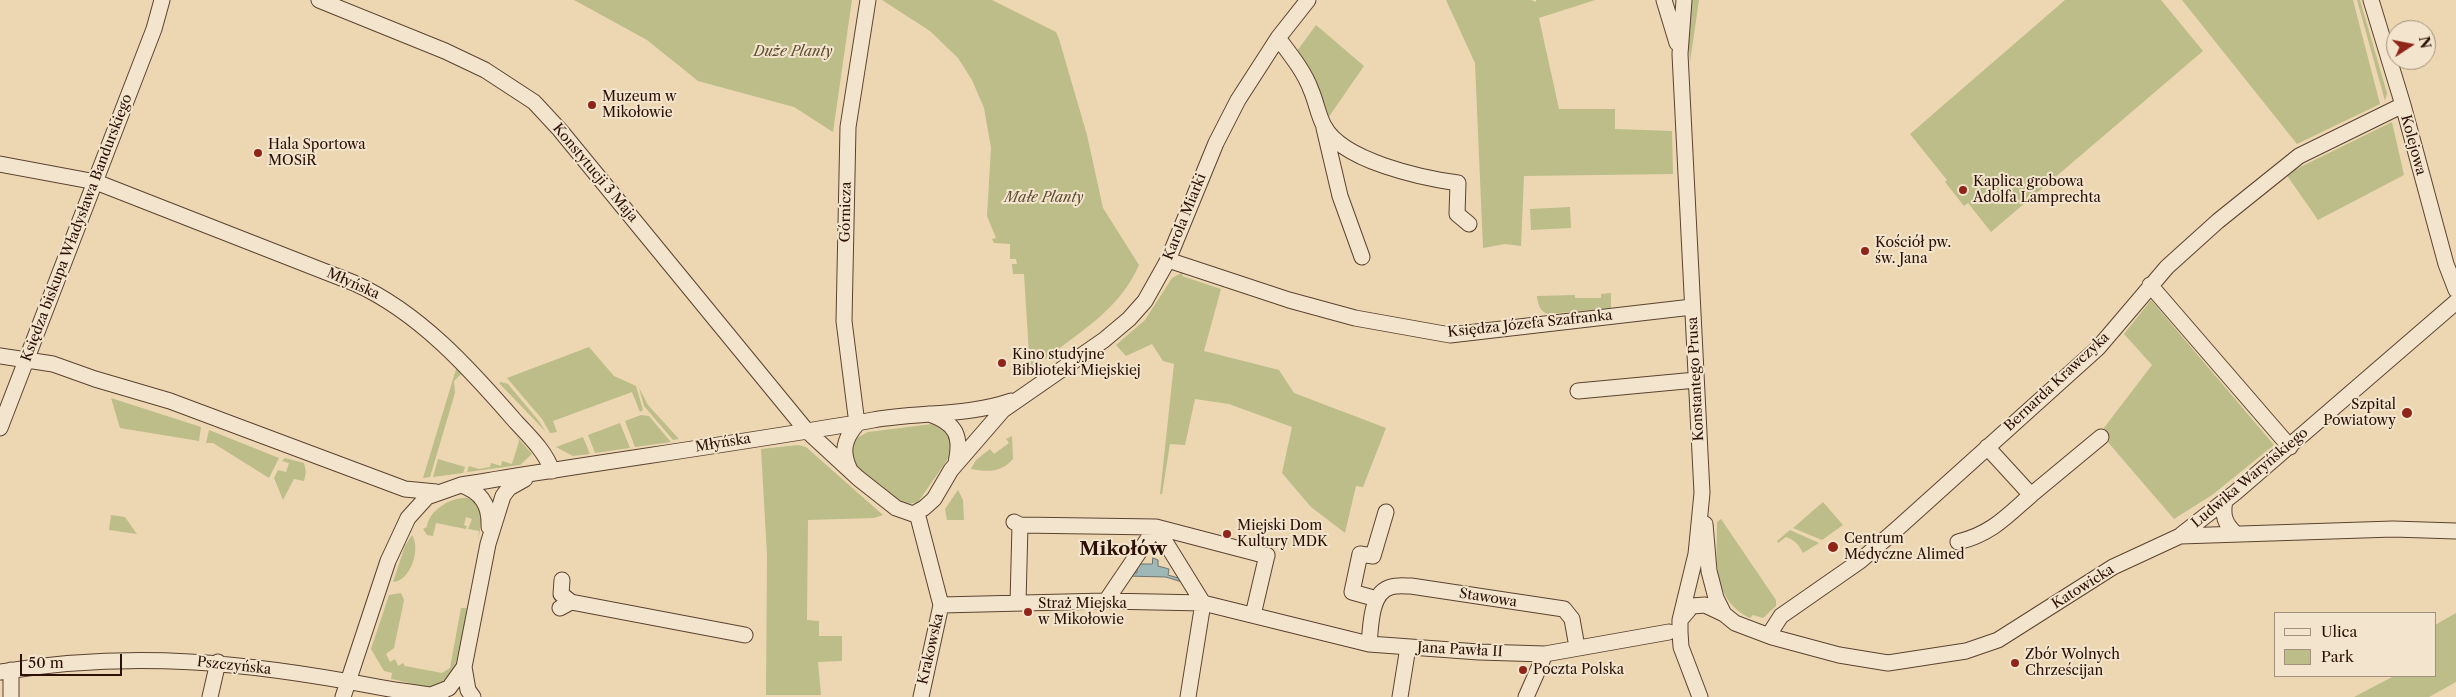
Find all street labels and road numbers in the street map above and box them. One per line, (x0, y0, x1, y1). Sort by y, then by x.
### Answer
street label: Księdza biskupa Władysława Bandurskiego (18, 92, 136, 364)
street label: Kolejowa (2397, 113, 2429, 177)
street label: Konstytucji 3 Maja (549, 120, 641, 226)
street label: Karola Miarki (1160, 171, 1210, 263)
street label: Górnicza (837, 181, 855, 243)
street label: Młyńska (324, 265, 382, 303)
street label: Księdza Józefa Szafranka (1447, 307, 1613, 341)
street label: Konstantego Prusa (1684, 316, 1708, 442)
street label: Bernarda Krawczyka (2001, 329, 2113, 435)
street label: Ludwika Waryńskiego (2188, 424, 2312, 532)
street label: Młyńska (694, 430, 752, 456)
street label: Katowicka (2049, 561, 2117, 613)
street label: Stawowa (1458, 585, 1518, 611)
street label: Krakowska (915, 612, 947, 686)
street label: Jana Pawła II (1417, 639, 1503, 661)
street label: Pszczyńska (196, 654, 272, 678)

